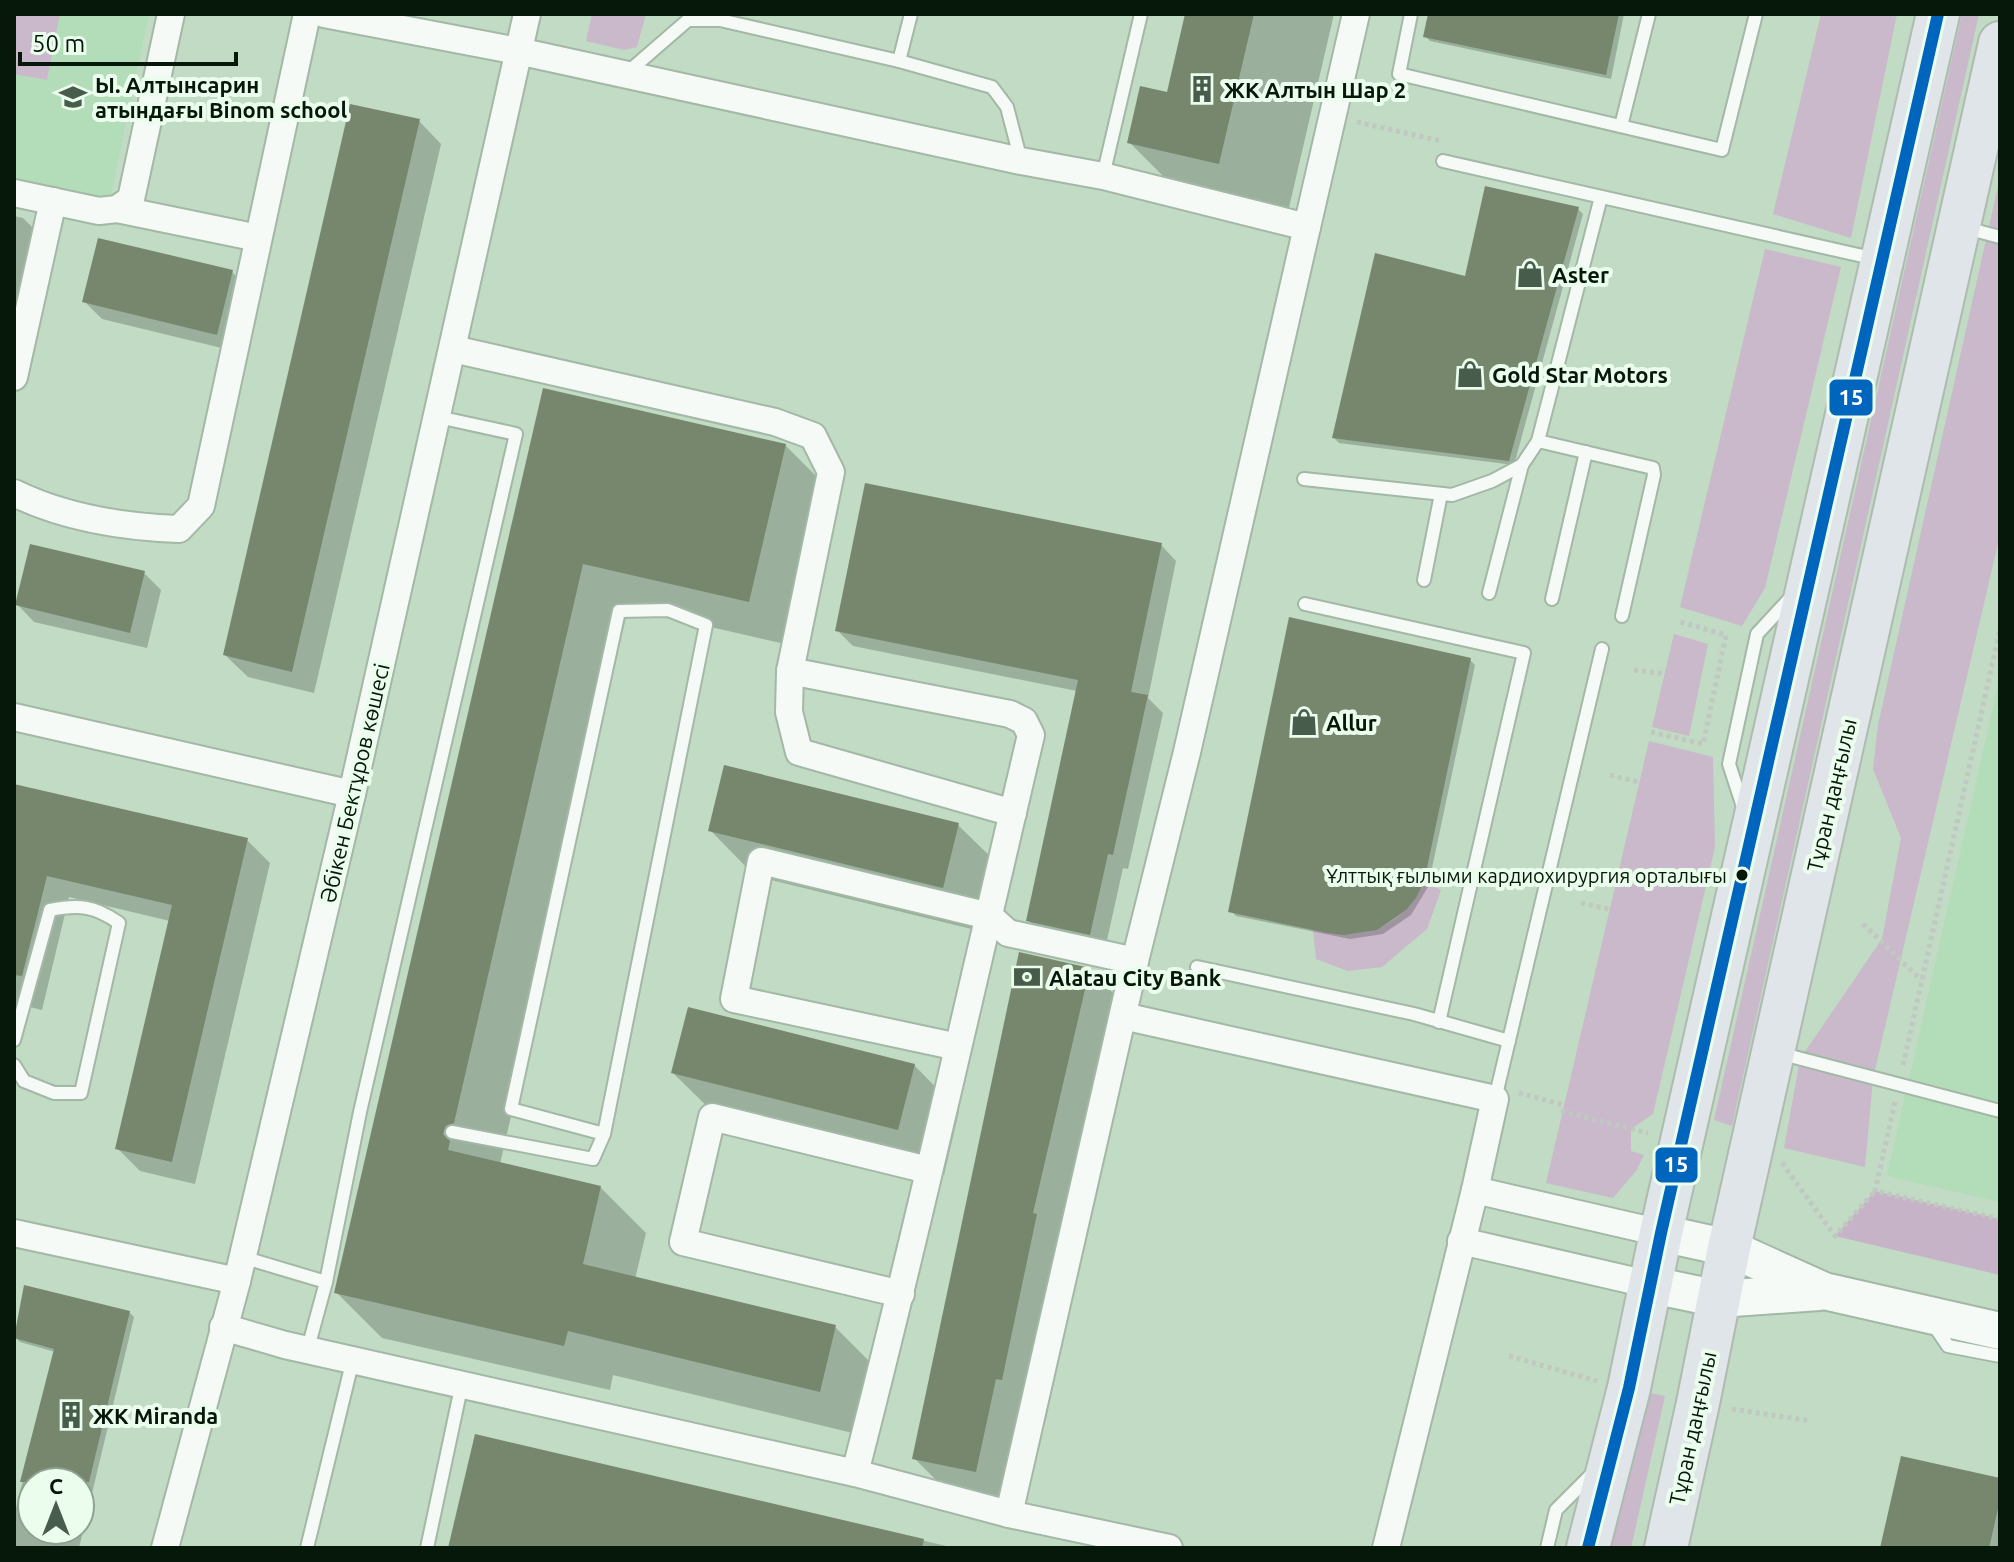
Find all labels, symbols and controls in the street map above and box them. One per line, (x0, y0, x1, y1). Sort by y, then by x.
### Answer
scale bar (20, 16, 236, 66)
text: 50 m (32, 30, 85, 57)
place label: Ы. Алтынсарин атындағы Binom school (95, 72, 347, 122)
building icon: ЖК Алтын Шар 2 (1187, 74, 1217, 104)
place label: ЖК Алтын Шар 2 (1224, 77, 1406, 102)
school or university icon: Ы. Алтынсарин атындағы Binom school (58, 82, 88, 112)
shop icon: Aster (1515, 259, 1545, 289)
place label: Aster (1552, 262, 1609, 287)
shop icon: Gold Star Motors (1455, 359, 1485, 389)
place label: Gold Star Motors (1492, 362, 1668, 387)
line badge: 15 (1828, 378, 1874, 417)
text: 15 (1839, 384, 1863, 409)
street label: Әбікен Бектұров көшесі (314, 661, 394, 905)
shop icon: Allur (1289, 707, 1319, 737)
place label: Allur (1326, 710, 1377, 735)
street label: Тұран даңғылы (1801, 716, 1861, 874)
place label: Ұлттық ғылыми кардиохирургия орталығы (1326, 864, 1727, 887)
marker: Ұлттық ғылыми кардиохирургия орталығы (1734, 867, 1750, 883)
bank icon: Alatau City Bank (1012, 962, 1042, 992)
place label: Alatau City Bank (1049, 965, 1222, 990)
line badge: 15 (1654, 1146, 1699, 1184)
text: 15 (1664, 1151, 1688, 1176)
street label: Тұран даңғылы (1663, 1349, 1721, 1507)
building icon: ЖК Miranda (56, 1400, 86, 1430)
place label: ЖК Miranda (93, 1403, 218, 1428)
north arrow (16, 1466, 96, 1546)
text: С (49, 1473, 63, 1498)

